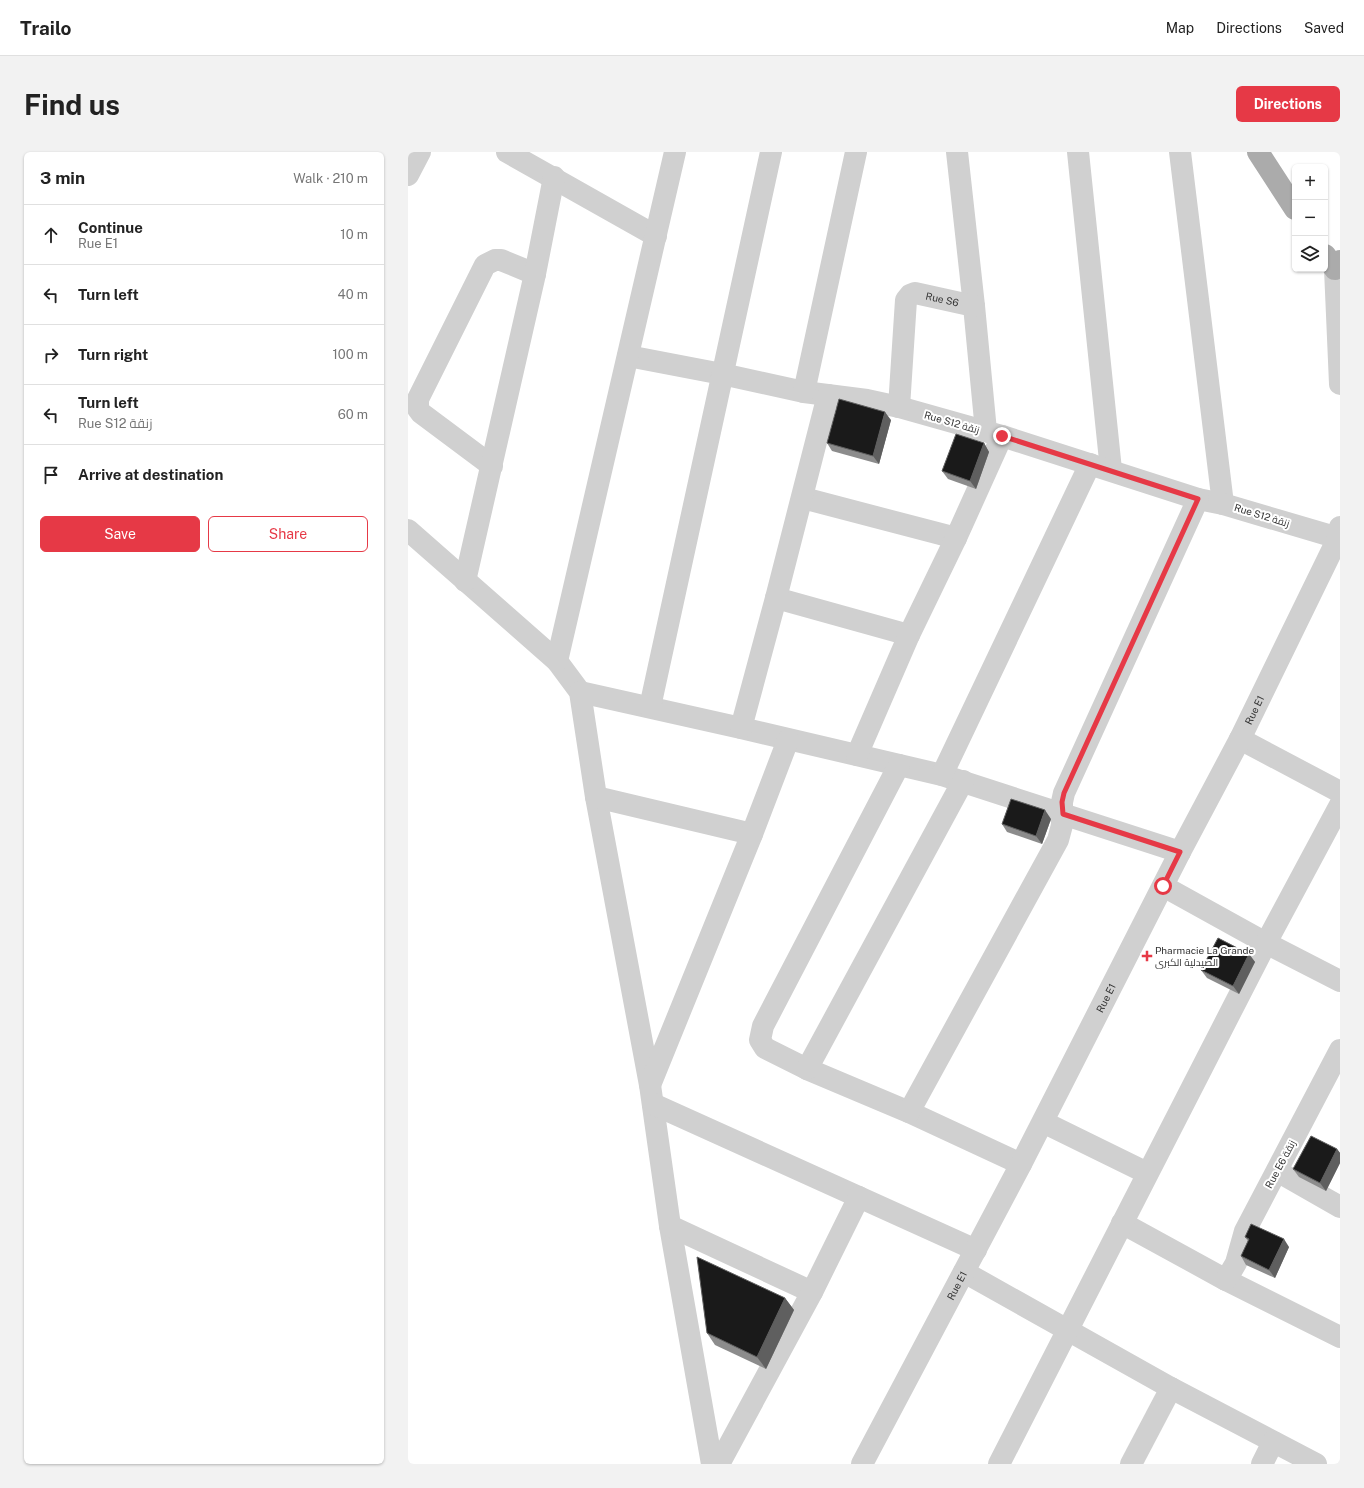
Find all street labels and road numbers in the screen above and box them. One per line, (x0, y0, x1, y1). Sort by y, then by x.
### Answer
street label: Rue S6 (925, 290, 960, 308)
street label: Rue S12 زنقة (923, 408, 981, 436)
street label: Rue S12 زنقة (1233, 501, 1291, 529)
street label: Rue E1 (1242, 693, 1266, 726)
street label: Rue E1 (1093, 981, 1118, 1014)
street label: Rue E6 زنقة (1262, 1138, 1298, 1190)
street label: Rue E1 (944, 1269, 969, 1302)

